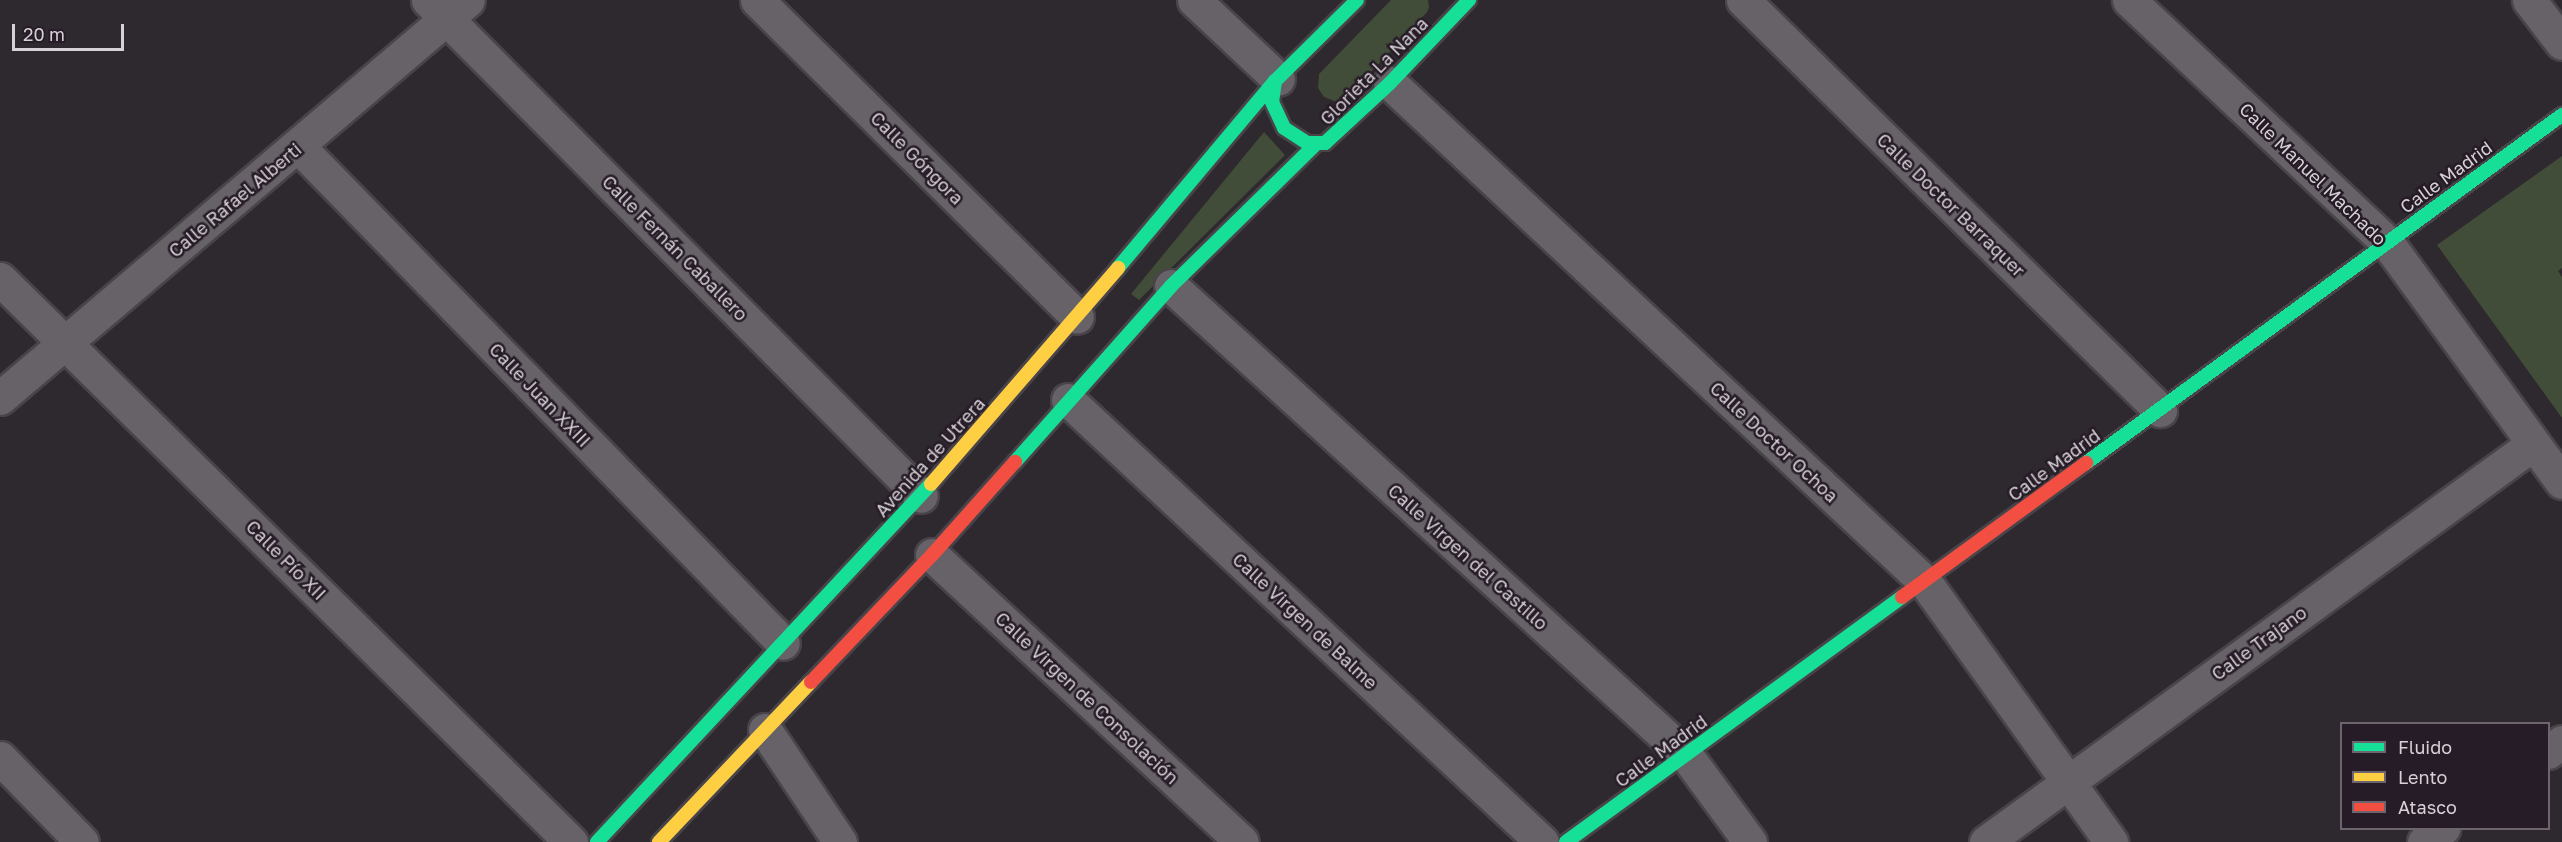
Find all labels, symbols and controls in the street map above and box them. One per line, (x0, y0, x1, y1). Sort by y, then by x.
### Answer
scale bar (15, 12, 128, 50)
street label: Glorieta La Nana (1316, 13, 1432, 129)
text: 20 m (23, 23, 65, 45)
street label: Calle Manuel Machado (2235, 98, 2391, 250)
street label: Calle Góngora (866, 107, 968, 209)
street label: Calle Doctor Barraquer (1873, 129, 2029, 281)
street label: Calle Madrid (2396, 136, 2496, 218)
street label: Calle Rafael Alberti (164, 138, 306, 262)
street label: Calle Fernán Caballero (598, 171, 752, 325)
street label: Calle Juan XXIII (485, 339, 595, 451)
street label: Calle Doctor Ochoa (1706, 377, 1842, 507)
street label: Avenida de Utrera (871, 393, 989, 521)
street label: Calle Madrid (2004, 424, 2104, 506)
street label: Calle Virgen del Castillo (1384, 480, 1552, 634)
street label: Calle Pío XII (242, 516, 330, 604)
street label: Calle Virgen de Balme (1228, 548, 1382, 694)
street label: Calle Trajano (2207, 601, 2311, 685)
street label: Calle Virgen de Consolación (991, 607, 1183, 789)
street label: Calle Madrid (1611, 710, 1711, 792)
legend (2340, 722, 2550, 830)
text: Fluido (2398, 736, 2452, 758)
text: Lento (2398, 766, 2447, 788)
text: Atasco (2398, 796, 2457, 818)

